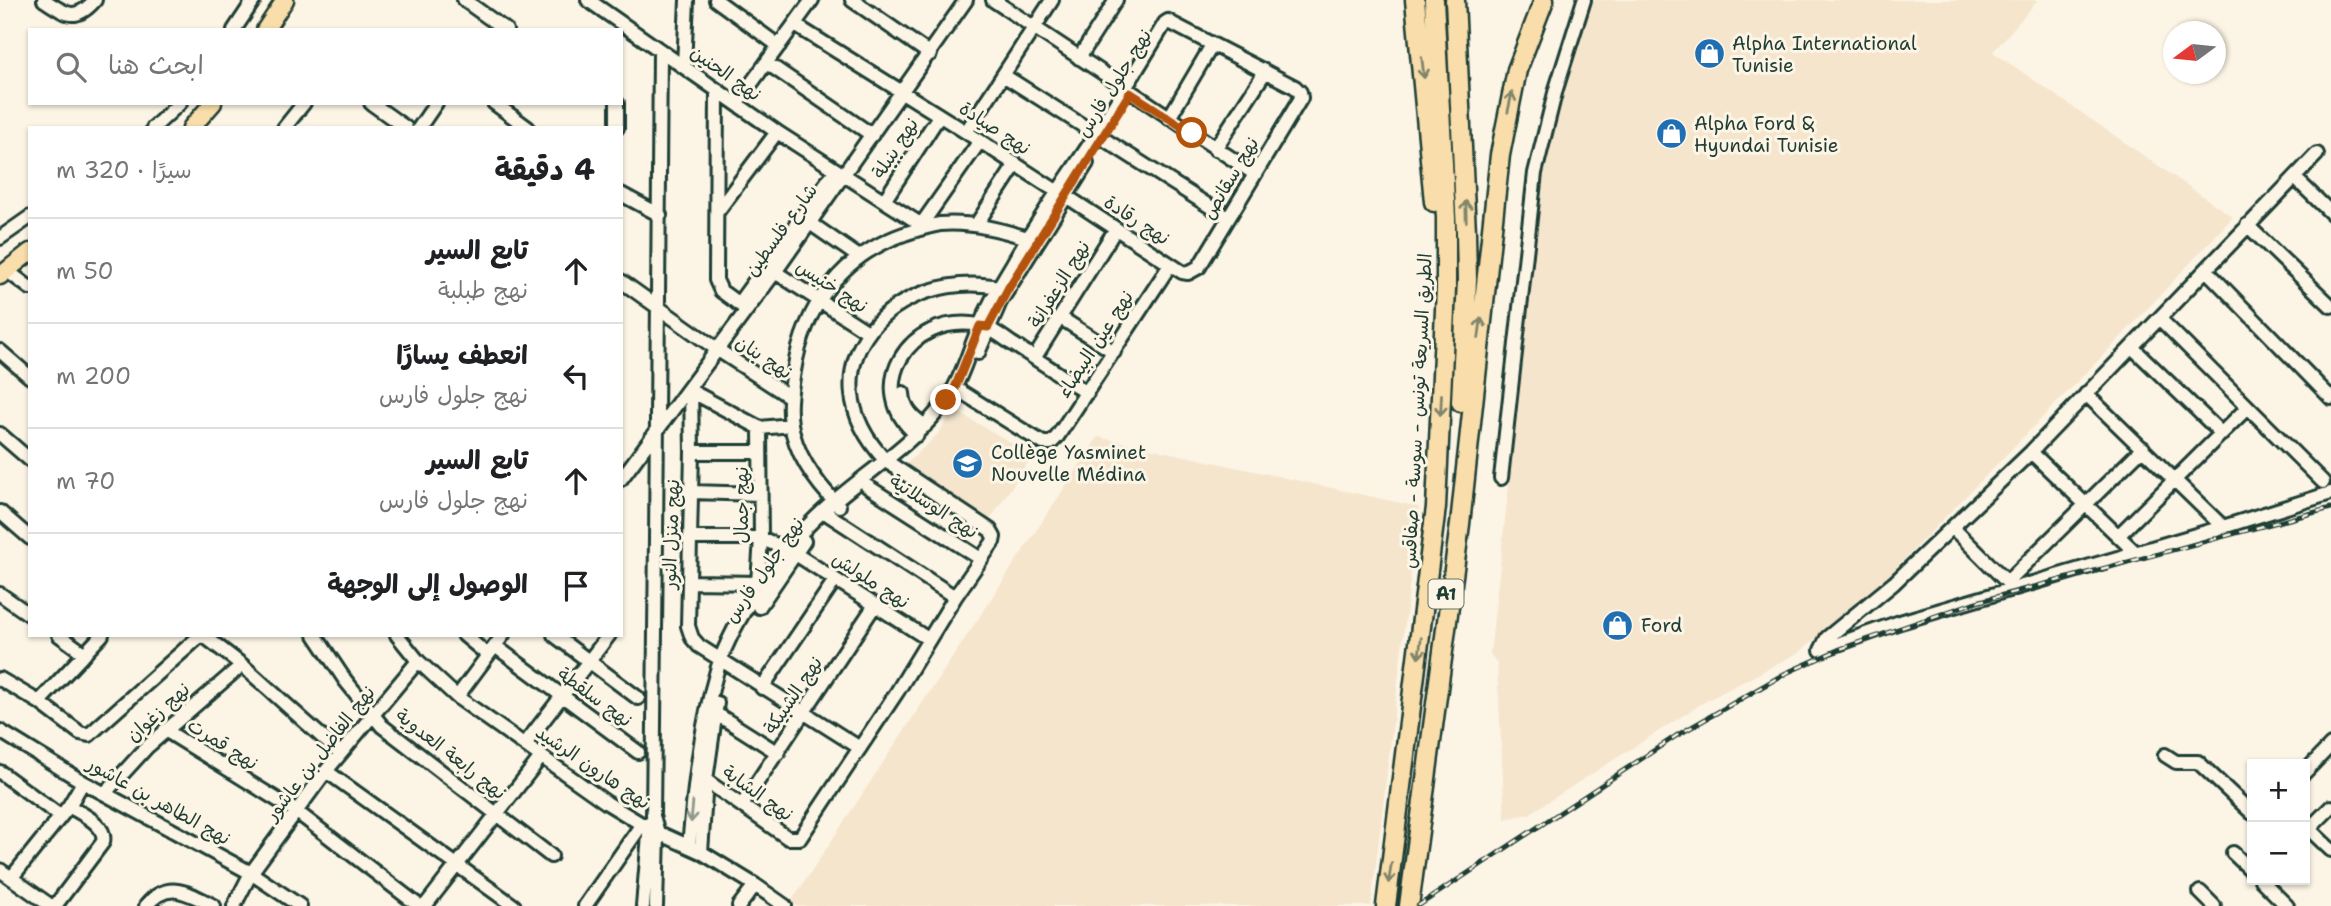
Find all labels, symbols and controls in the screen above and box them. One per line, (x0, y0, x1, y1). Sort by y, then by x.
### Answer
north arrow (2163, 21, 2226, 84)
street label: نهج جلول فارس (1071, 24, 1157, 142)
search box (28, 28, 623, 105)
place label: Alpha International Tunisie (1732, 31, 1917, 78)
shop icon: Alpha International Tunisie (1692, 37, 1726, 71)
street label: نهج الحنين (686, 39, 766, 107)
text: ابحث هنا (108, 47, 204, 82)
icon: search (52, 48, 90, 86)
one-way arrow (1416, 56, 1429, 79)
one-way arrow (1503, 91, 1517, 114)
street label: نهج صيادة (954, 96, 1036, 160)
place label: Alpha Ford & Hyundai Tunisie (1694, 111, 1839, 158)
street label: نهج بنبلة (866, 113, 924, 183)
route start (1176, 117, 1207, 148)
shop icon: Alpha Ford & Hyundai Tunisie (1654, 117, 1688, 151)
street label: نهج سقانص (1196, 132, 1264, 224)
text: 4 دقيقة (494, 149, 595, 190)
text: سيرًا · 320 m (56, 155, 192, 185)
street label: شارع فلسطين (739, 179, 824, 282)
street label: نهج رقادة (1099, 189, 1175, 251)
one-way arrow (1459, 200, 1473, 223)
text: تابع السير (426, 232, 528, 267)
street label: نهج الزعفرانة (1022, 236, 1096, 332)
icon: ahead (557, 252, 595, 290)
street label: نهج خنيس (791, 253, 873, 319)
street label: الطريق السريعة تونس - سوسة - صفاقس (1396, 253, 1438, 569)
text: 50 m (56, 256, 114, 286)
text: نهج طبلبة (438, 275, 528, 305)
street label: نهج عين البيضاء (1051, 286, 1139, 402)
one-way arrow (1473, 317, 1486, 340)
street label: نهج بنان (731, 329, 797, 385)
text: انعطف يسارًا (396, 337, 528, 372)
icon: left (557, 357, 595, 395)
text: 200 m (56, 361, 131, 391)
text: نهج جلول فارس (379, 380, 528, 410)
route end (930, 384, 961, 415)
one-way arrow (1434, 393, 1447, 416)
place label: Collège Yasminet Nouvelle Médina (991, 440, 1146, 487)
text: تابع السير (426, 442, 528, 477)
school or university icon: Collège Yasminet Nouvelle Médina (951, 446, 985, 480)
icon: ahead (557, 462, 595, 500)
text: 70 m (56, 466, 115, 496)
street label: نهج جمال (729, 466, 754, 544)
street label: نهج الوسلاتية (885, 468, 983, 544)
street label: نهج منزل النور (657, 479, 685, 591)
text: نهج جلول فارس (379, 485, 528, 515)
street label: نهج جلول فارس (718, 512, 810, 628)
street label: نهج ملولش (828, 546, 914, 614)
text: الوصول إلى الوجهة (327, 566, 528, 601)
icon: arrive (557, 567, 595, 605)
road number: A1 (1428, 580, 1464, 608)
shop icon: Ford (1601, 608, 1635, 642)
place label: Ford (1641, 613, 1682, 638)
one-way arrow (1413, 636, 1426, 658)
street label: نهج الشبيكة (758, 651, 828, 739)
street label: نهج سلقطة (553, 661, 637, 733)
street label: نهج زغوان (121, 677, 195, 747)
street label: نهج الفاضل بن عاشور (258, 680, 381, 827)
street label: نهج رابعة العدوية (390, 703, 512, 805)
street label: نهج قمرت (183, 712, 263, 776)
street label: نهج هارون الرشيد (531, 719, 655, 815)
street label: نهج الطاهر بن عاشور (81, 750, 235, 851)
street label: نهج الشابة (718, 759, 798, 827)
map controls (2247, 759, 2310, 885)
button: + (2247, 759, 2310, 822)
one-way arrow (685, 801, 698, 823)
button: − (2247, 822, 2310, 885)
one-way arrow (1384, 861, 1397, 884)

